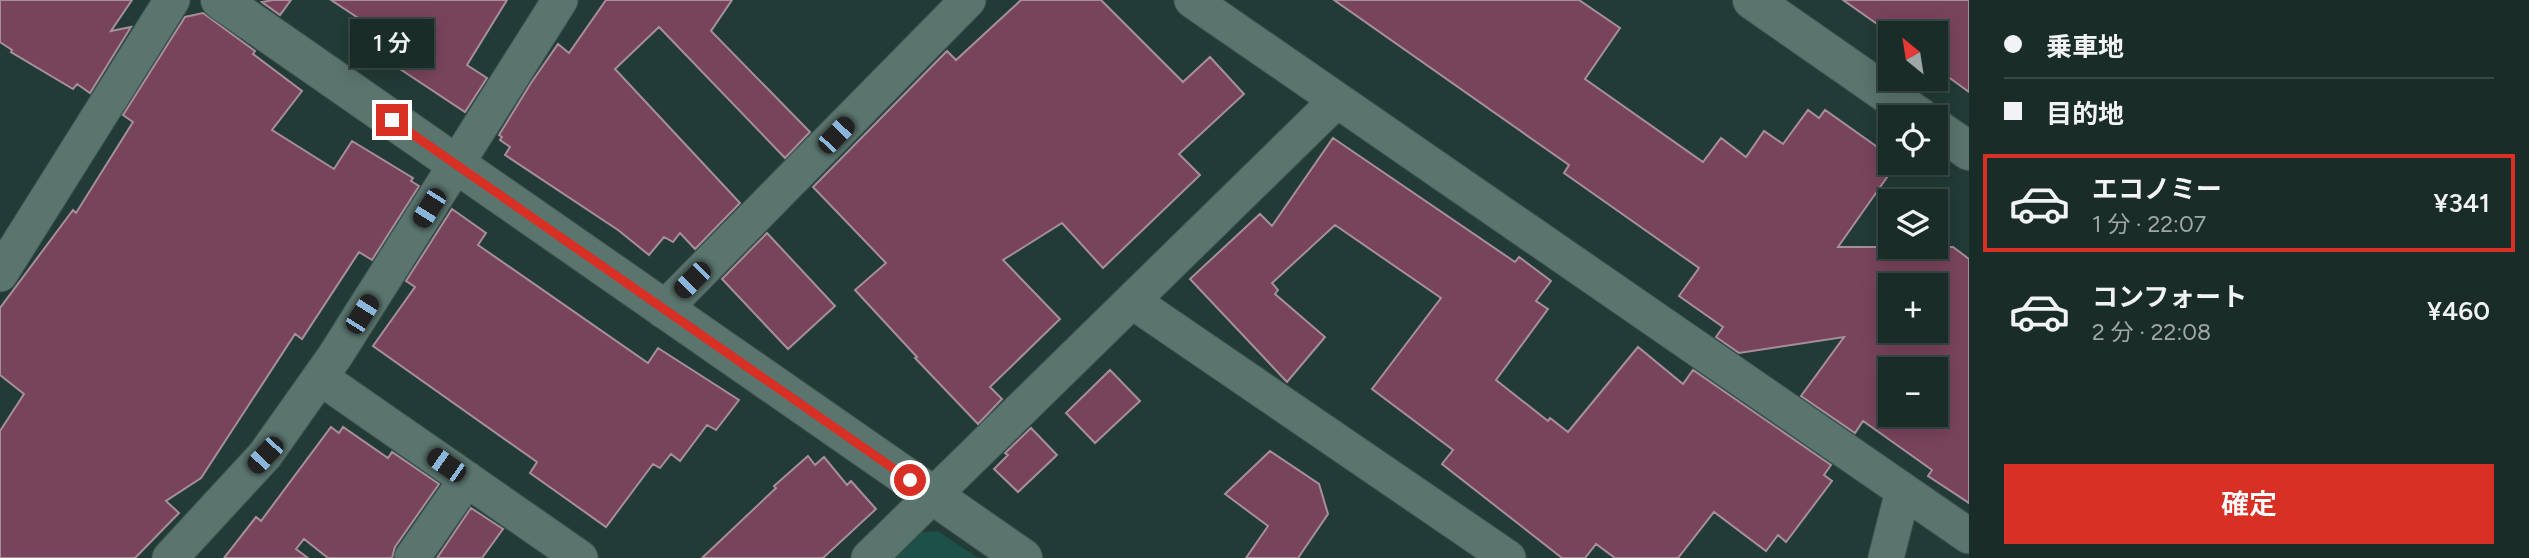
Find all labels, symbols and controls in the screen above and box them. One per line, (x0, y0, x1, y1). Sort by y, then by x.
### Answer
callout: 1 分 (350, 18, 434, 68)
north arrow (1878, 21, 1948, 91)
map controls (1878, 21, 1948, 427)
text: 1 分 (373, 29, 411, 57)
text: 乗車地 (2046, 31, 2124, 63)
text: 目的地 (2046, 98, 2124, 130)
route end (376, 104, 408, 136)
button: locate (1878, 105, 1948, 175)
car (814, 113, 859, 157)
icon: car (2008, 172, 2071, 235)
text: エコノミー (2092, 173, 2222, 205)
car (409, 185, 450, 231)
text: ¥341 (2434, 187, 2490, 219)
button: layers (1878, 189, 1948, 259)
text: 1 分 · 22:07 (2092, 210, 2206, 238)
car (670, 258, 715, 302)
button: + (1878, 273, 1948, 343)
icon: car (2008, 280, 2071, 343)
text: コンフォート (2092, 281, 2247, 313)
car (342, 291, 383, 337)
text: ¥460 (2427, 295, 2490, 327)
text: 2 分 · 22:08 (2092, 318, 2211, 346)
button: − (1878, 357, 1948, 427)
car (243, 432, 288, 478)
car (423, 444, 470, 486)
route start (894, 464, 926, 496)
button: 確定 (2004, 464, 2494, 544)

